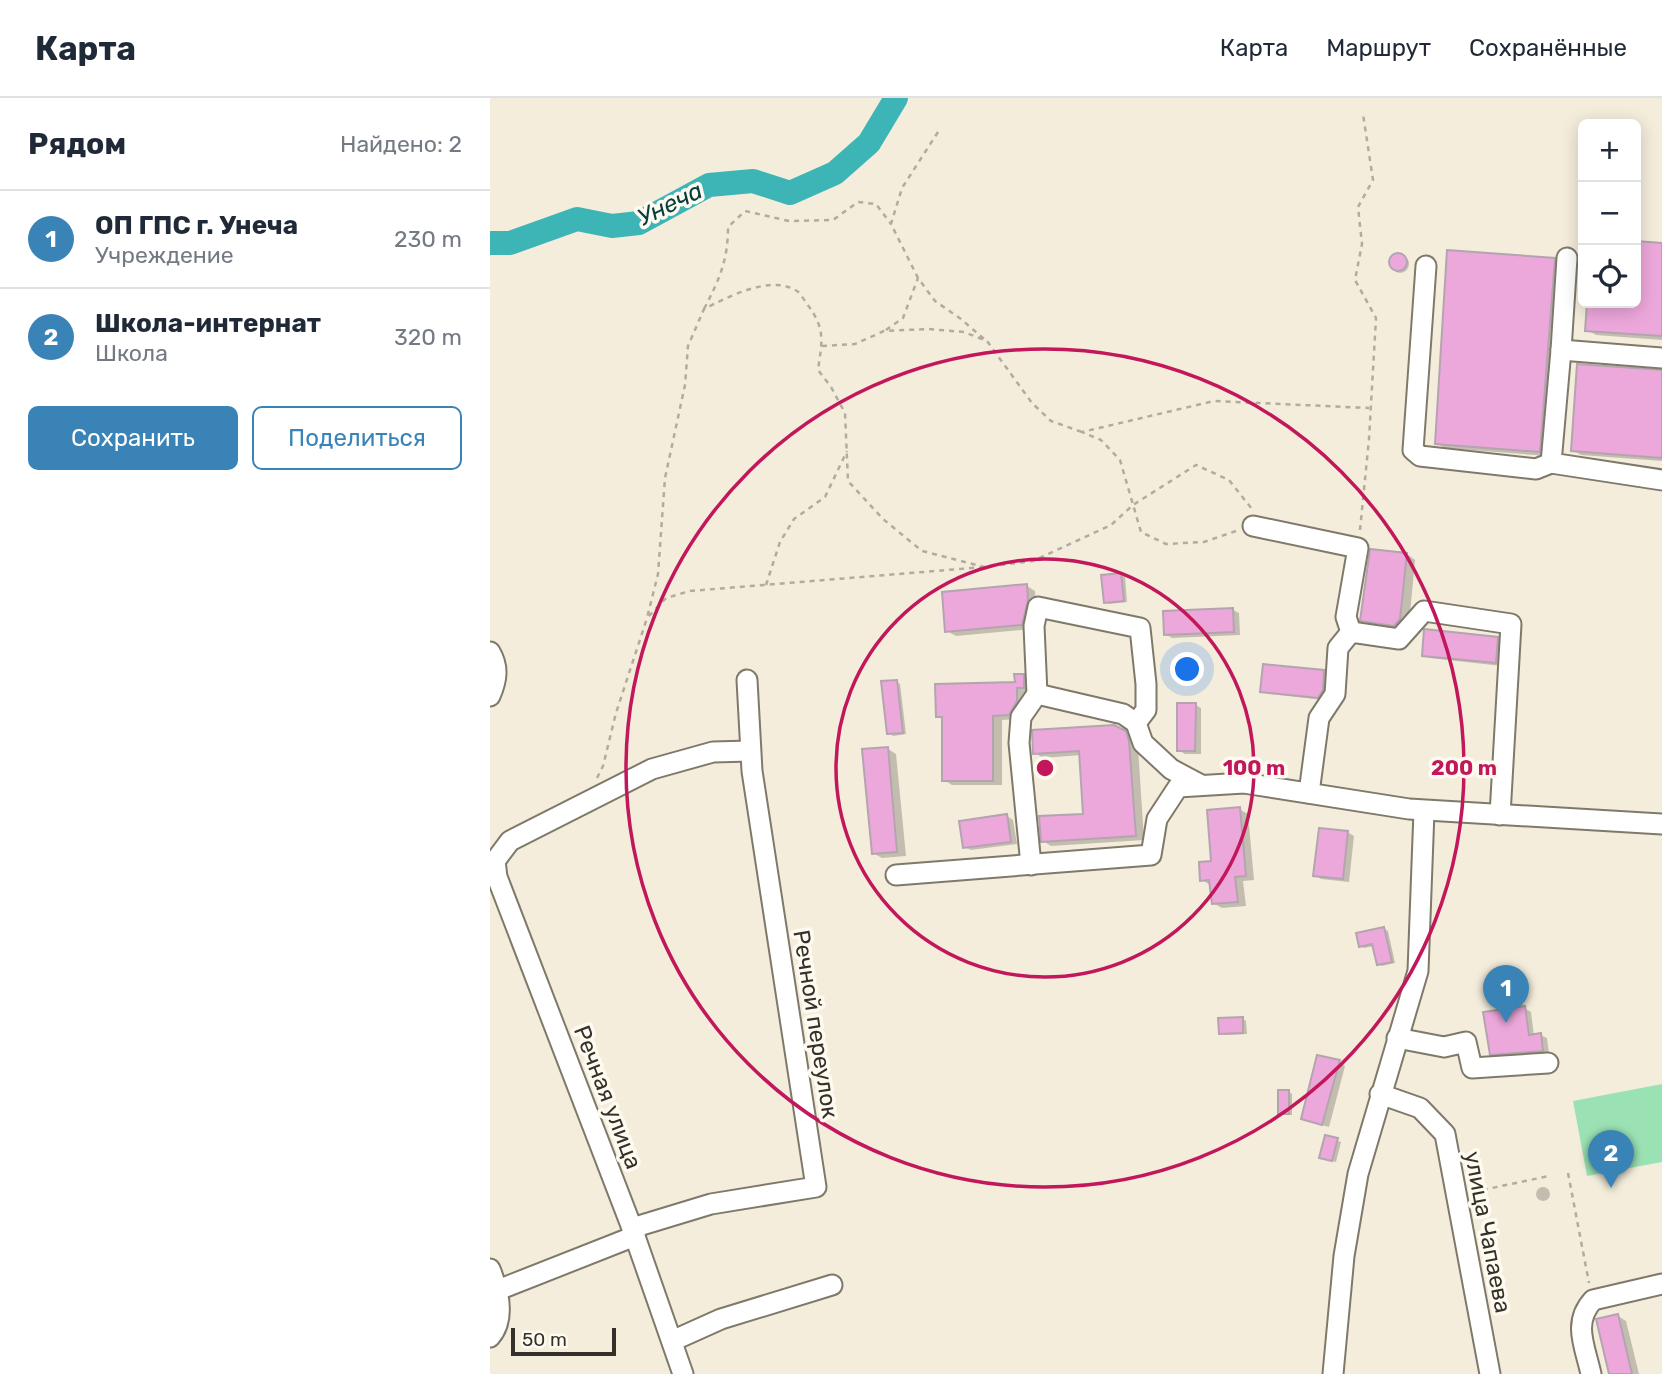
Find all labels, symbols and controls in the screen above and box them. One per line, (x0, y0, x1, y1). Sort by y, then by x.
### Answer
text: Карта (35, 29, 136, 68)
text: Карта (1220, 34, 1288, 62)
text: Маршрут (1326, 34, 1431, 62)
text: Сохранённые (1469, 34, 1627, 62)
map controls (1578, 119, 1641, 308)
button: + (1578, 119, 1641, 182)
text: Рядом (28, 126, 126, 162)
text: Найдено: 2 (340, 130, 462, 158)
water label: Унеча (633, 176, 707, 232)
button: − (1578, 182, 1641, 245)
text: ОП ГПС г. Унеча (95, 210, 298, 241)
text: 1 (45, 225, 57, 253)
text: 230 m (394, 225, 462, 253)
text: Учреждение (95, 241, 234, 269)
button: locate (1578, 245, 1641, 308)
text: Школа-интернат (95, 308, 321, 339)
text: 2 (44, 323, 58, 351)
text: 320 m (394, 323, 462, 351)
text: Школа (95, 339, 168, 367)
button: Сохранить (28, 406, 238, 470)
button: Поделиться (252, 406, 462, 470)
your location (1170, 652, 1204, 686)
text: 100 m (1223, 755, 1285, 780)
text: 200 m (1431, 755, 1497, 780)
centre of rings (1033, 756, 1057, 780)
street label: Речной переулок (787, 928, 845, 1120)
pin: 1 (1483, 965, 1529, 1023)
street label: Речная улица (568, 1021, 648, 1173)
pin: 2 (1588, 1130, 1634, 1188)
street label: улица Чапаева (1459, 1149, 1517, 1315)
scale bar (511, 1325, 616, 1357)
text: 50 m (522, 1328, 567, 1351)

